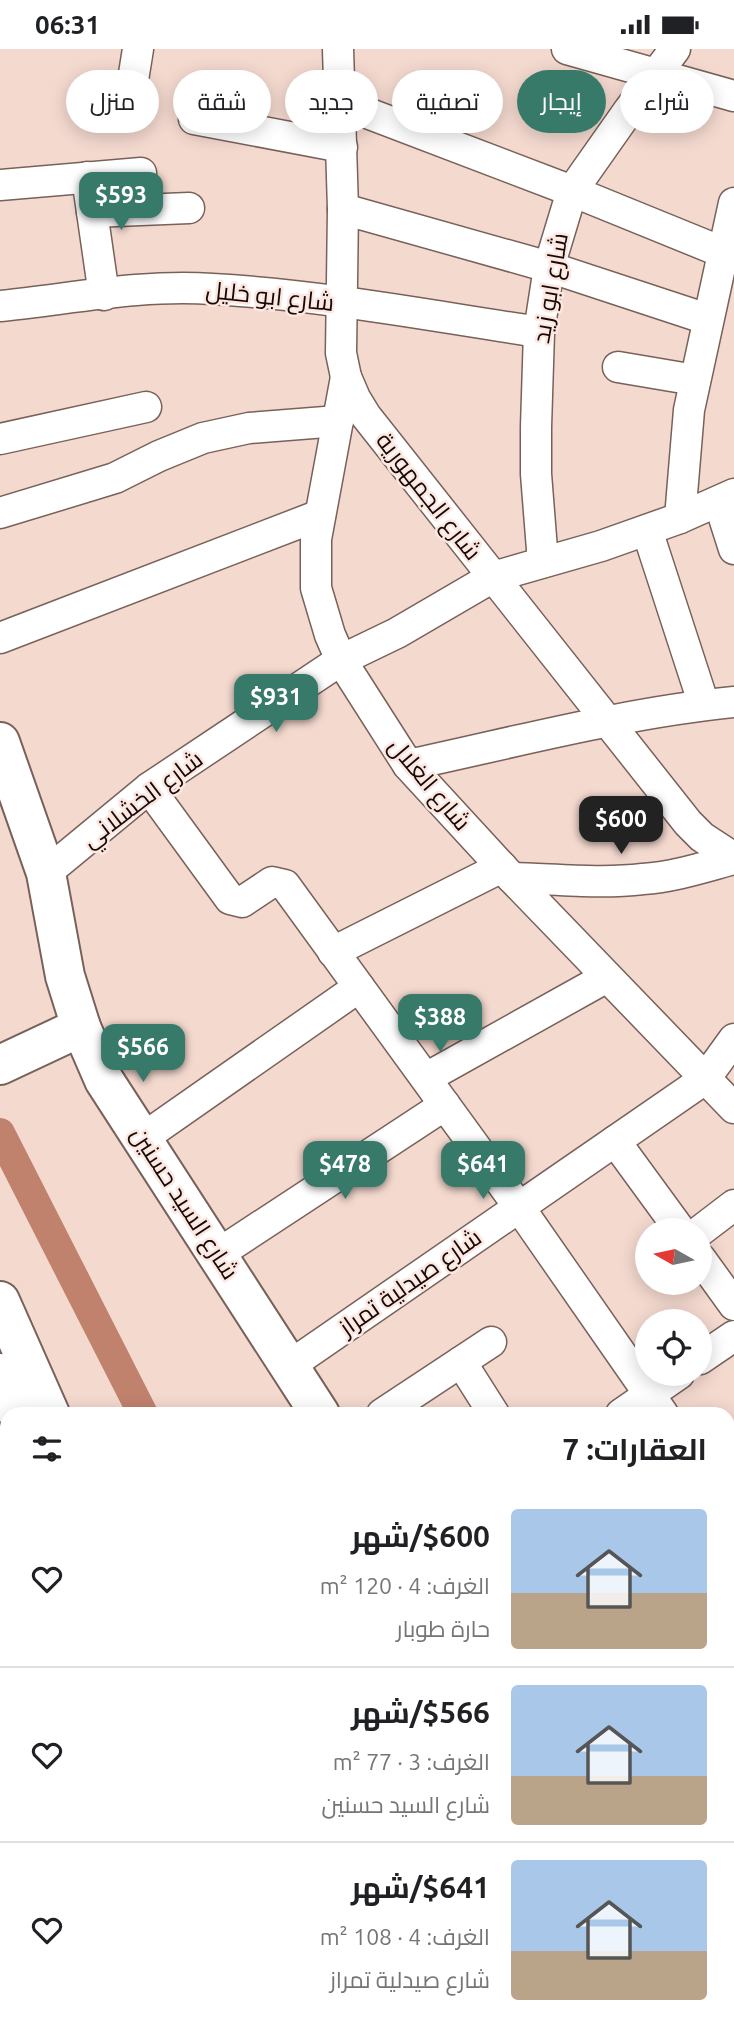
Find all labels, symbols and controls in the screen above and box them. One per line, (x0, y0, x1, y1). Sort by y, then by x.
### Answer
text: 06:31 (35, 10, 100, 39)
chip: منزل (66, 70, 159, 133)
chip: شقة (173, 70, 271, 133)
chip: جديد (285, 70, 378, 133)
chip: تصفية (392, 70, 503, 133)
chip: إيجار (517, 70, 606, 133)
chip: شراء (620, 70, 714, 133)
pin: $593 (80, 173, 162, 232)
text: $593 (95, 182, 147, 207)
street label: شارع ابو زيد (527, 231, 576, 346)
street label: شارع ابو خليل (204, 276, 335, 319)
street label: شارع الجمهورية (369, 427, 487, 567)
pin: $931 (235, 675, 317, 734)
text: $931 (250, 684, 302, 709)
street label: شارع الغلال (381, 732, 476, 838)
street label: شارع الخشلاني (76, 745, 211, 858)
pin: $600 (580, 797, 662, 856)
text: $600 (595, 806, 647, 831)
pin: $388 (399, 995, 481, 1054)
text: $388 (414, 1004, 466, 1029)
pin: $566 (102, 1025, 184, 1084)
text: $566 (117, 1034, 169, 1059)
street label: شارع السيد حسنين (123, 1122, 244, 1286)
pin: $478 (304, 1141, 386, 1201)
pin: $641 (442, 1141, 524, 1201)
text: $478 (319, 1151, 371, 1176)
text: $641 (457, 1151, 509, 1176)
north arrow (635, 1218, 712, 1295)
map controls (635, 1218, 712, 1386)
street label: شارع صيدلية تمراز (332, 1223, 488, 1345)
button: locate (635, 1309, 712, 1386)
icon: filters (28, 1430, 66, 1468)
text: العقارات: 7 (562, 1432, 707, 1466)
text: $600/شهر (351, 1519, 490, 1553)
icon: home (567, 1537, 651, 1621)
icon: heart (28, 1560, 66, 1598)
text: الغرف: 4 · 120 m² (320, 1573, 490, 1598)
text: حارة طوبار (396, 1616, 490, 1641)
text: $566/شهر (351, 1695, 490, 1729)
icon: home (567, 1713, 651, 1797)
icon: heart (28, 1736, 66, 1774)
text: الغرف: 3 · 77 m² (333, 1749, 490, 1774)
text: شارع السيد حسنين (321, 1792, 490, 1817)
text: $641/شهر (351, 1870, 490, 1904)
icon: home (567, 1888, 651, 1972)
icon: heart (28, 1911, 66, 1949)
text: الغرف: 4 · 108 m² (320, 1924, 490, 1949)
text: شارع صيدلية تمراز (330, 1967, 490, 1992)

